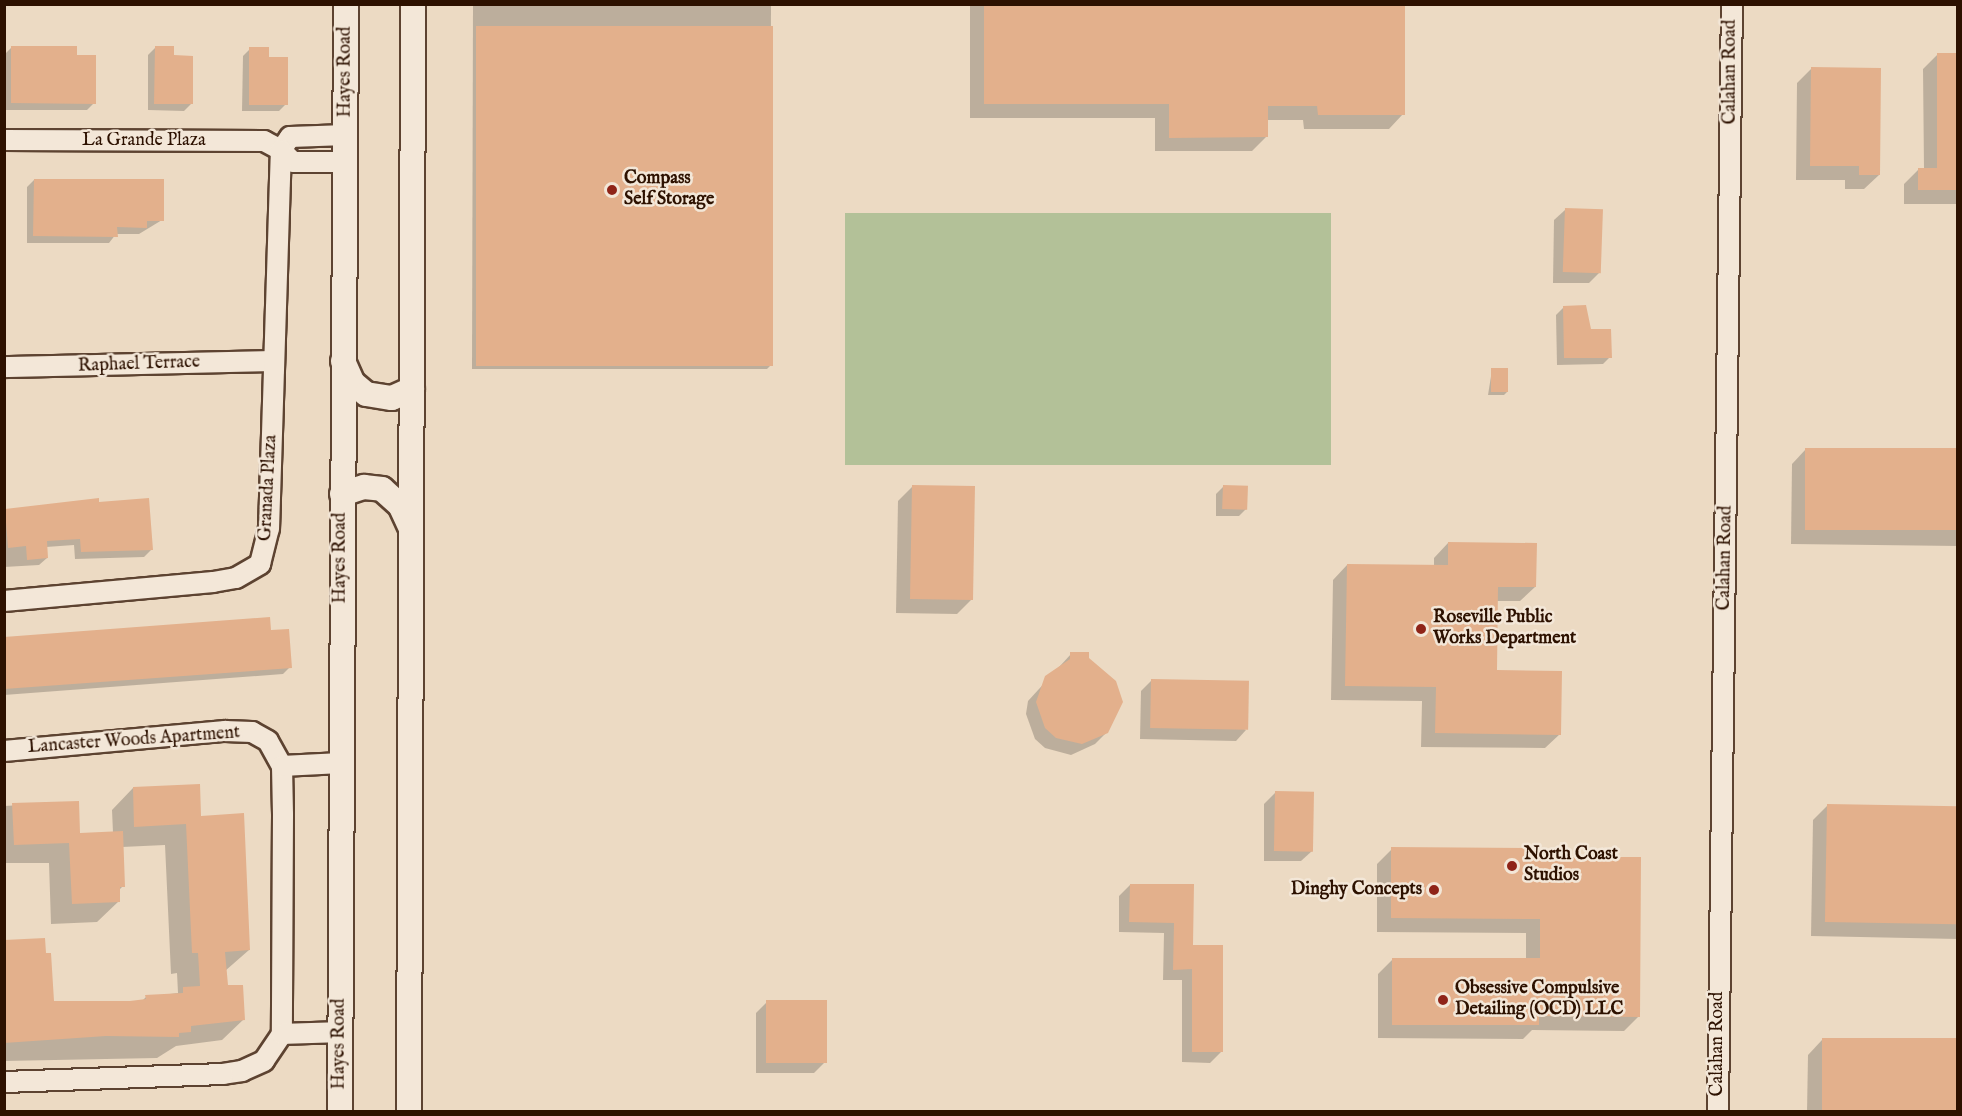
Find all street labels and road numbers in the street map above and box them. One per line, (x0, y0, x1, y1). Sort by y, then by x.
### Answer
street label: Calahan Road (1720, 20, 1742, 124)
street label: Hayes Road (335, 27, 357, 117)
street label: La Grande Plaza (82, 130, 206, 152)
street label: Raphael Terrace (77, 352, 201, 378)
street label: Granada Plaza (255, 434, 283, 542)
street label: Calahan Road (1714, 505, 1738, 611)
street label: Hayes Road (330, 513, 352, 603)
street label: Lancaster Woods Apartment (27, 723, 241, 759)
street label: Calahan Road (1707, 992, 1729, 1096)
street label: Hayes Road (329, 999, 351, 1089)

